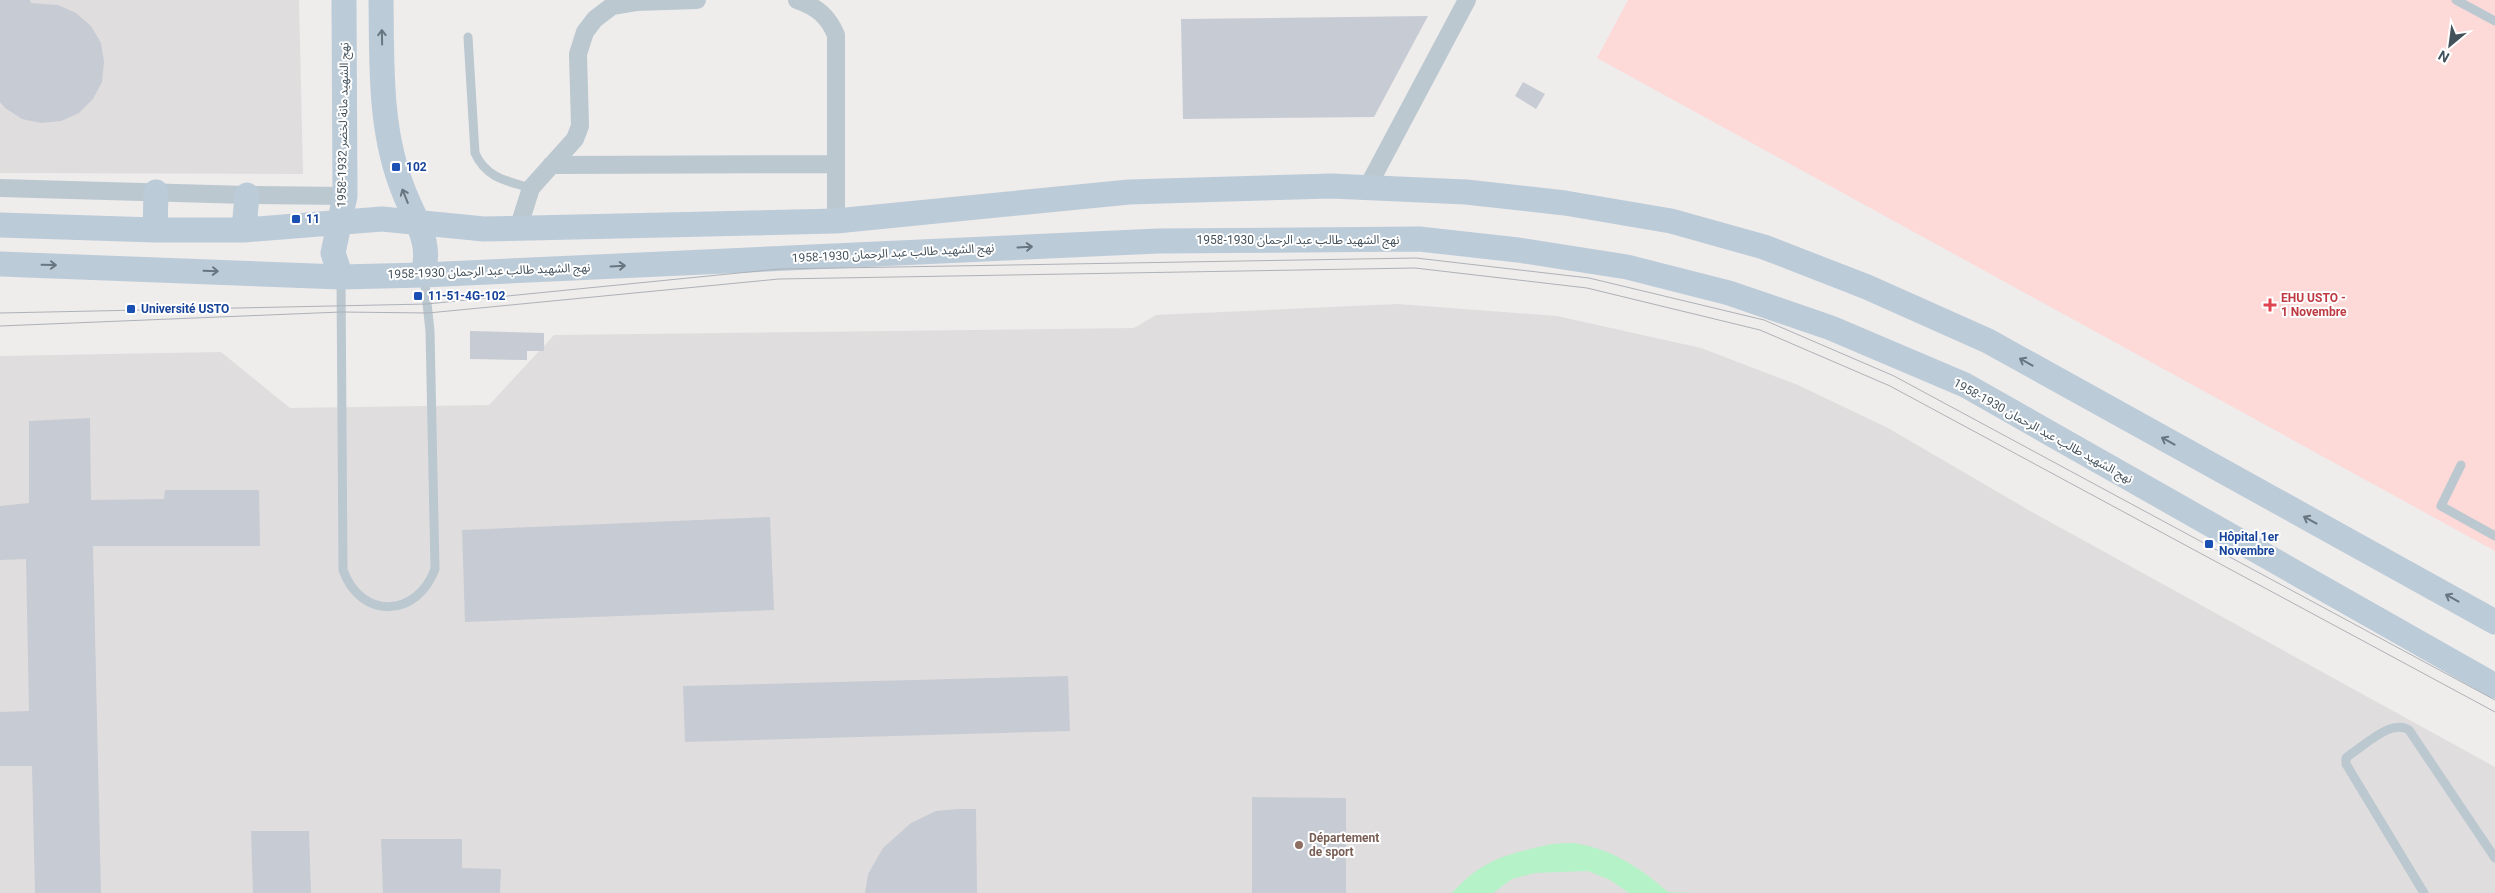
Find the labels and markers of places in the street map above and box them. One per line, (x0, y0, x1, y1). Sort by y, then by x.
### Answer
place label: 102 (406, 160, 427, 174)
marker: 102 (390, 161, 402, 173)
place label: 11 (306, 212, 320, 226)
marker: 11 (290, 213, 302, 225)
place label: 11-51-4G-102 (428, 289, 506, 303)
marker: 11-51-4G-102 (412, 290, 424, 302)
place label: EHU USTO - 1 Novembre (2281, 291, 2347, 319)
marker: EHU USTO - 1 Novembre (2263, 298, 2277, 312)
place label: Université USTO (141, 302, 229, 316)
marker: Université USTO (125, 303, 137, 315)
place label: Hôpital 1er Novembre (2219, 530, 2279, 558)
marker: Hôpital 1er Novembre (2203, 538, 2215, 550)
place label: Département de sport (1309, 831, 1379, 859)
marker: Département de sport (1293, 839, 1305, 851)

